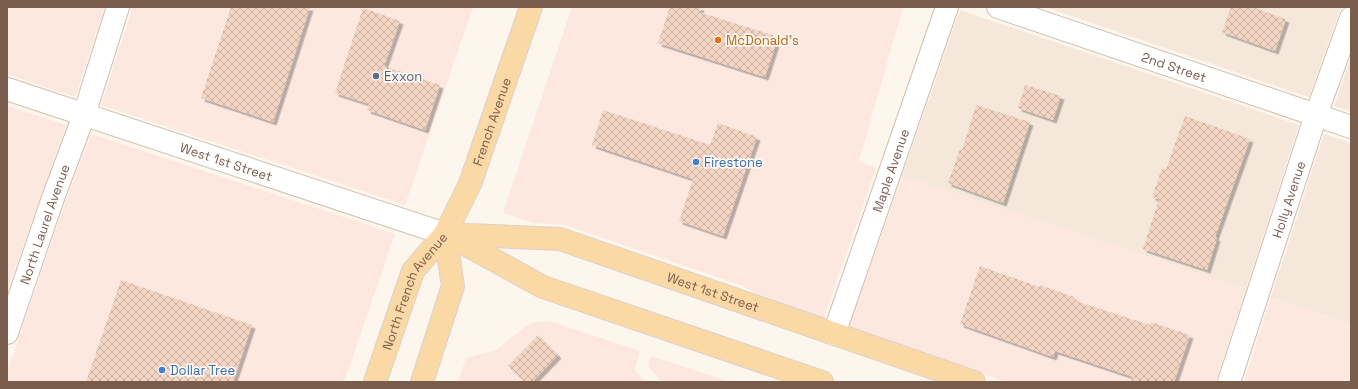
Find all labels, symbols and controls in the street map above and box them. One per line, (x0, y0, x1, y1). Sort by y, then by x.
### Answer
place label: McDonald's (726, 32, 799, 49)
marker: McDonald's (713, 35, 723, 45)
street label: 2nd Street (1139, 48, 1209, 86)
place label: Exxon (384, 68, 422, 85)
marker: Exxon (371, 71, 381, 81)
street label: French Avenue (468, 75, 515, 168)
street label: Maple Avenue (868, 127, 913, 214)
street label: West 1st Street (178, 138, 275, 185)
place label: Firestone (704, 154, 763, 171)
marker: Firestone (691, 157, 701, 167)
street label: Holly Avenue (1268, 159, 1309, 240)
street label: North Laurel Avenue (16, 162, 73, 287)
street label: North French Avenue (378, 229, 451, 352)
street label: West 1st Street (665, 268, 761, 316)
place label: Dollar Tree (170, 362, 235, 379)
marker: Dollar Tree (157, 365, 167, 375)

